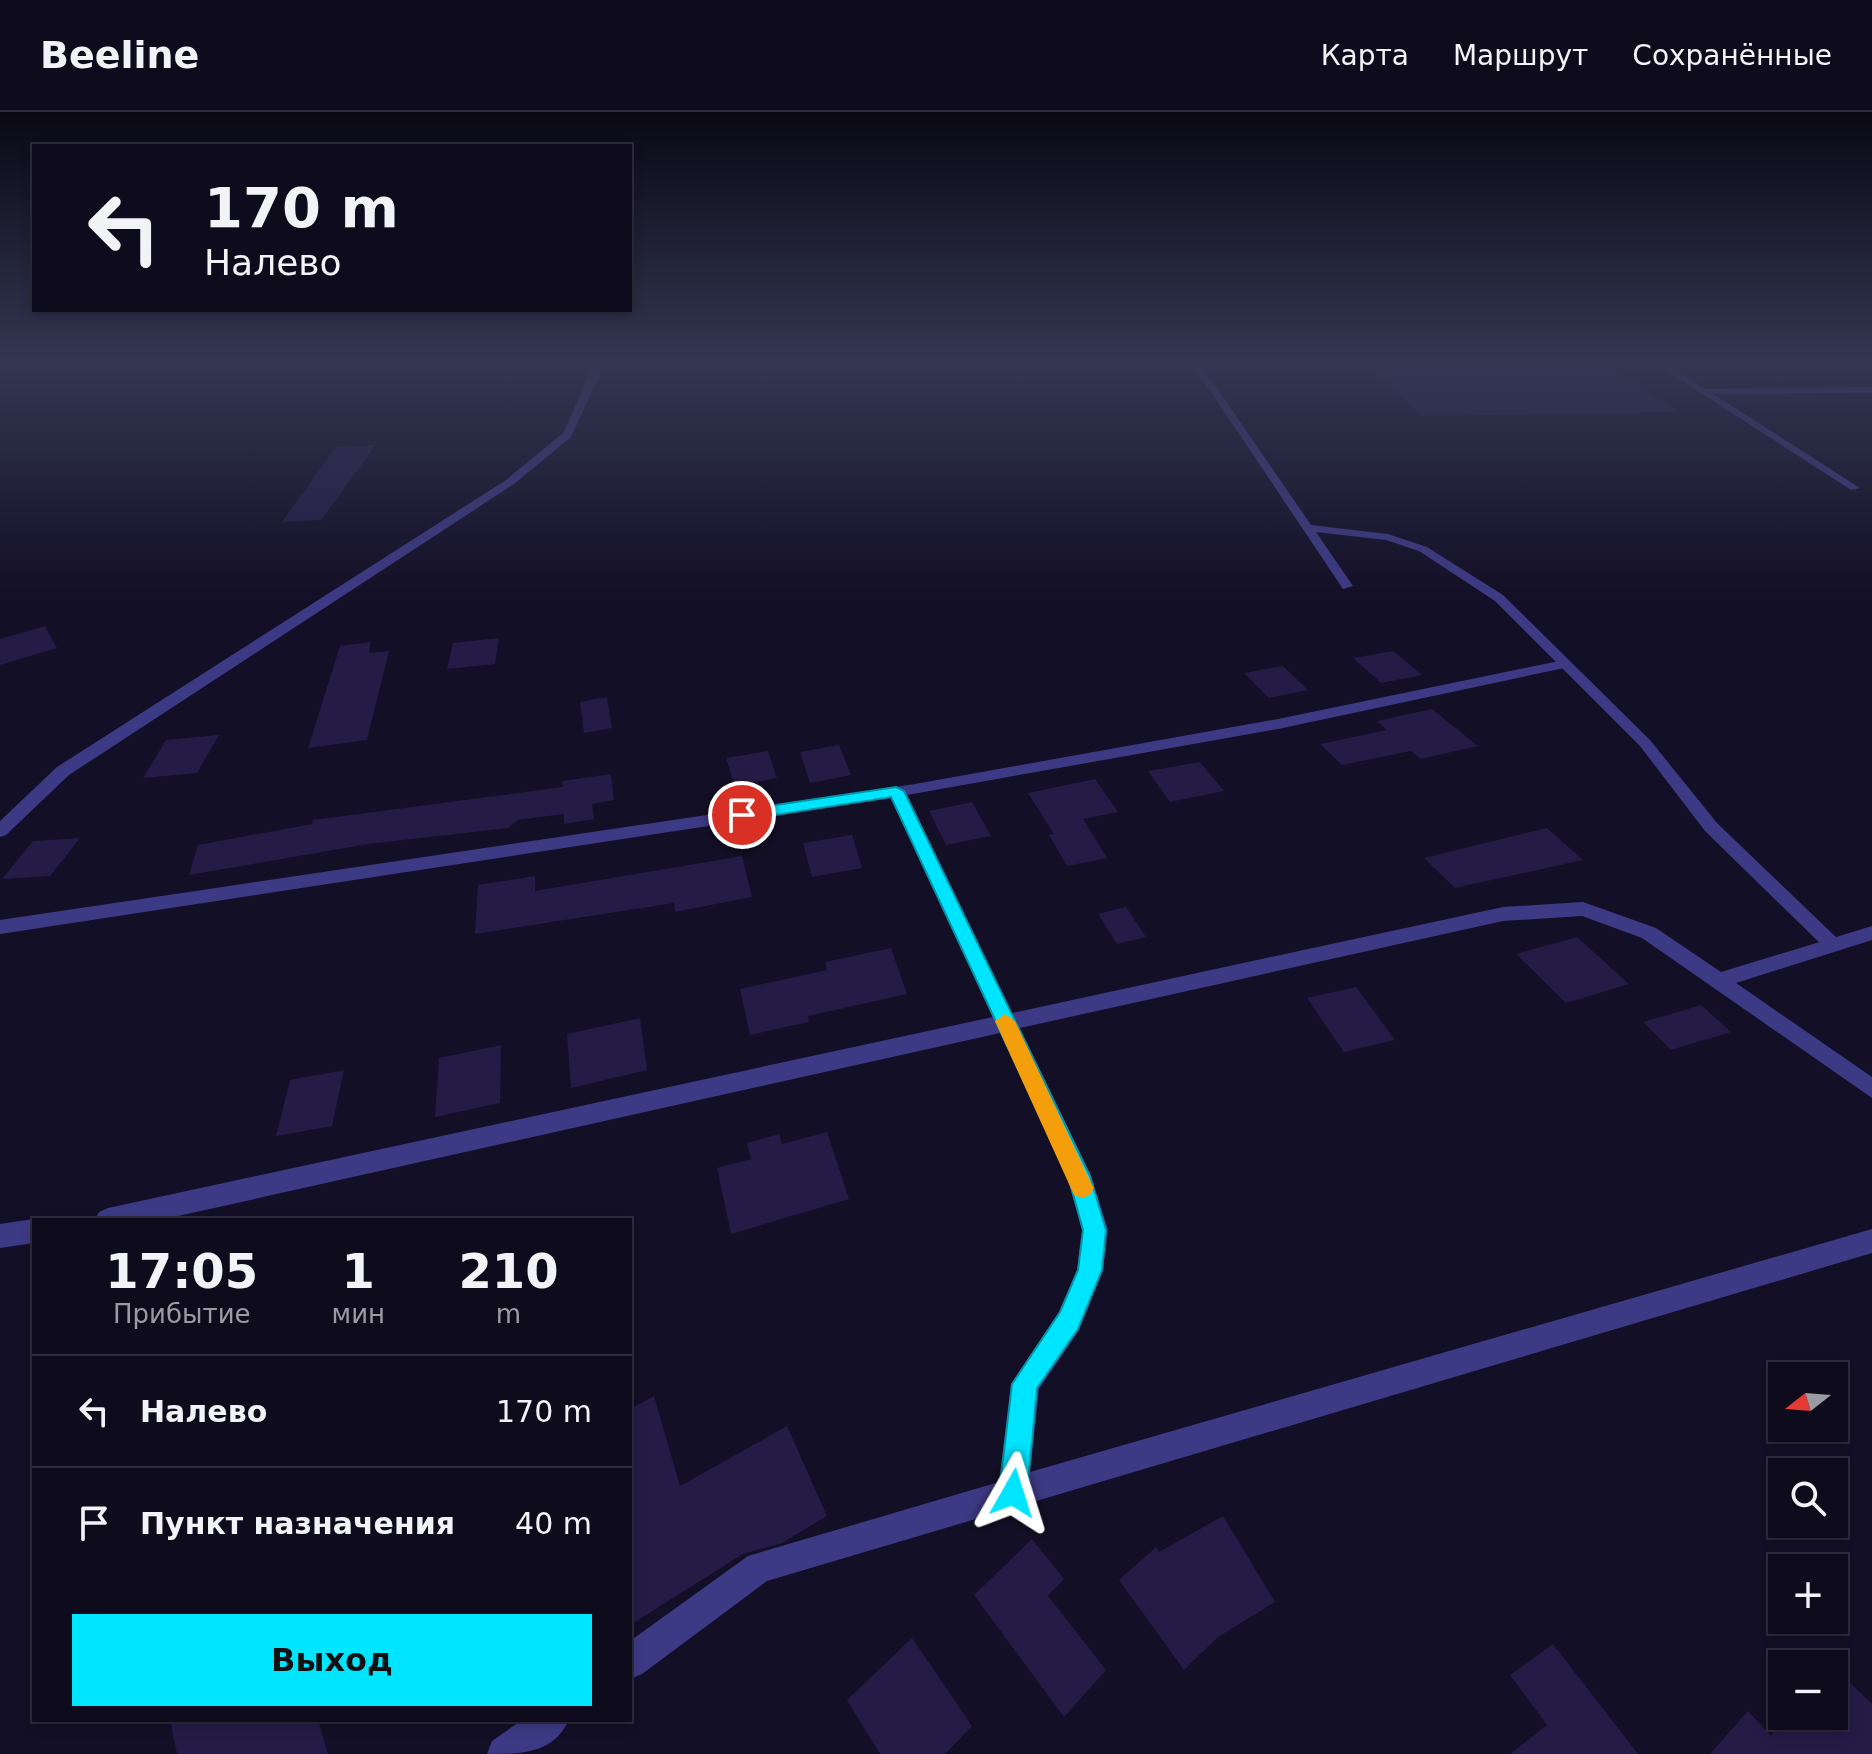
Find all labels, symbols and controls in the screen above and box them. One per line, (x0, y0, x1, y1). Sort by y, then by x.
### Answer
text: Beeline (40, 33, 199, 77)
text: Карта (1321, 39, 1409, 72)
text: Маршрут (1453, 39, 1588, 72)
text: Сохранённые (1632, 39, 1832, 72)
text: 170 m (204, 175, 399, 240)
icon: left (72, 176, 176, 280)
text: Налево (204, 242, 342, 283)
pin (708, 781, 776, 849)
icon: arrive (720, 793, 764, 837)
text: 17:05 (105, 1243, 258, 1299)
text: 1 (342, 1243, 375, 1299)
text: 210 (458, 1243, 559, 1299)
text: Прибытие (113, 1299, 251, 1329)
text: мин (332, 1299, 385, 1329)
text: m (496, 1299, 521, 1329)
north arrow (1768, 1362, 1848, 1442)
map controls (1768, 1362, 1848, 1730)
icon: left (72, 1389, 116, 1433)
text: Налево (140, 1394, 267, 1429)
text: 170 m (496, 1394, 592, 1429)
position arrow (971, 1451, 1055, 1535)
button: search (1768, 1458, 1848, 1538)
icon: arrive (72, 1501, 116, 1545)
text: Пункт назначения (140, 1506, 455, 1541)
text: 40 m (515, 1506, 592, 1541)
button: + (1768, 1554, 1848, 1634)
button: Выход (72, 1614, 592, 1706)
button: − (1768, 1650, 1848, 1730)

